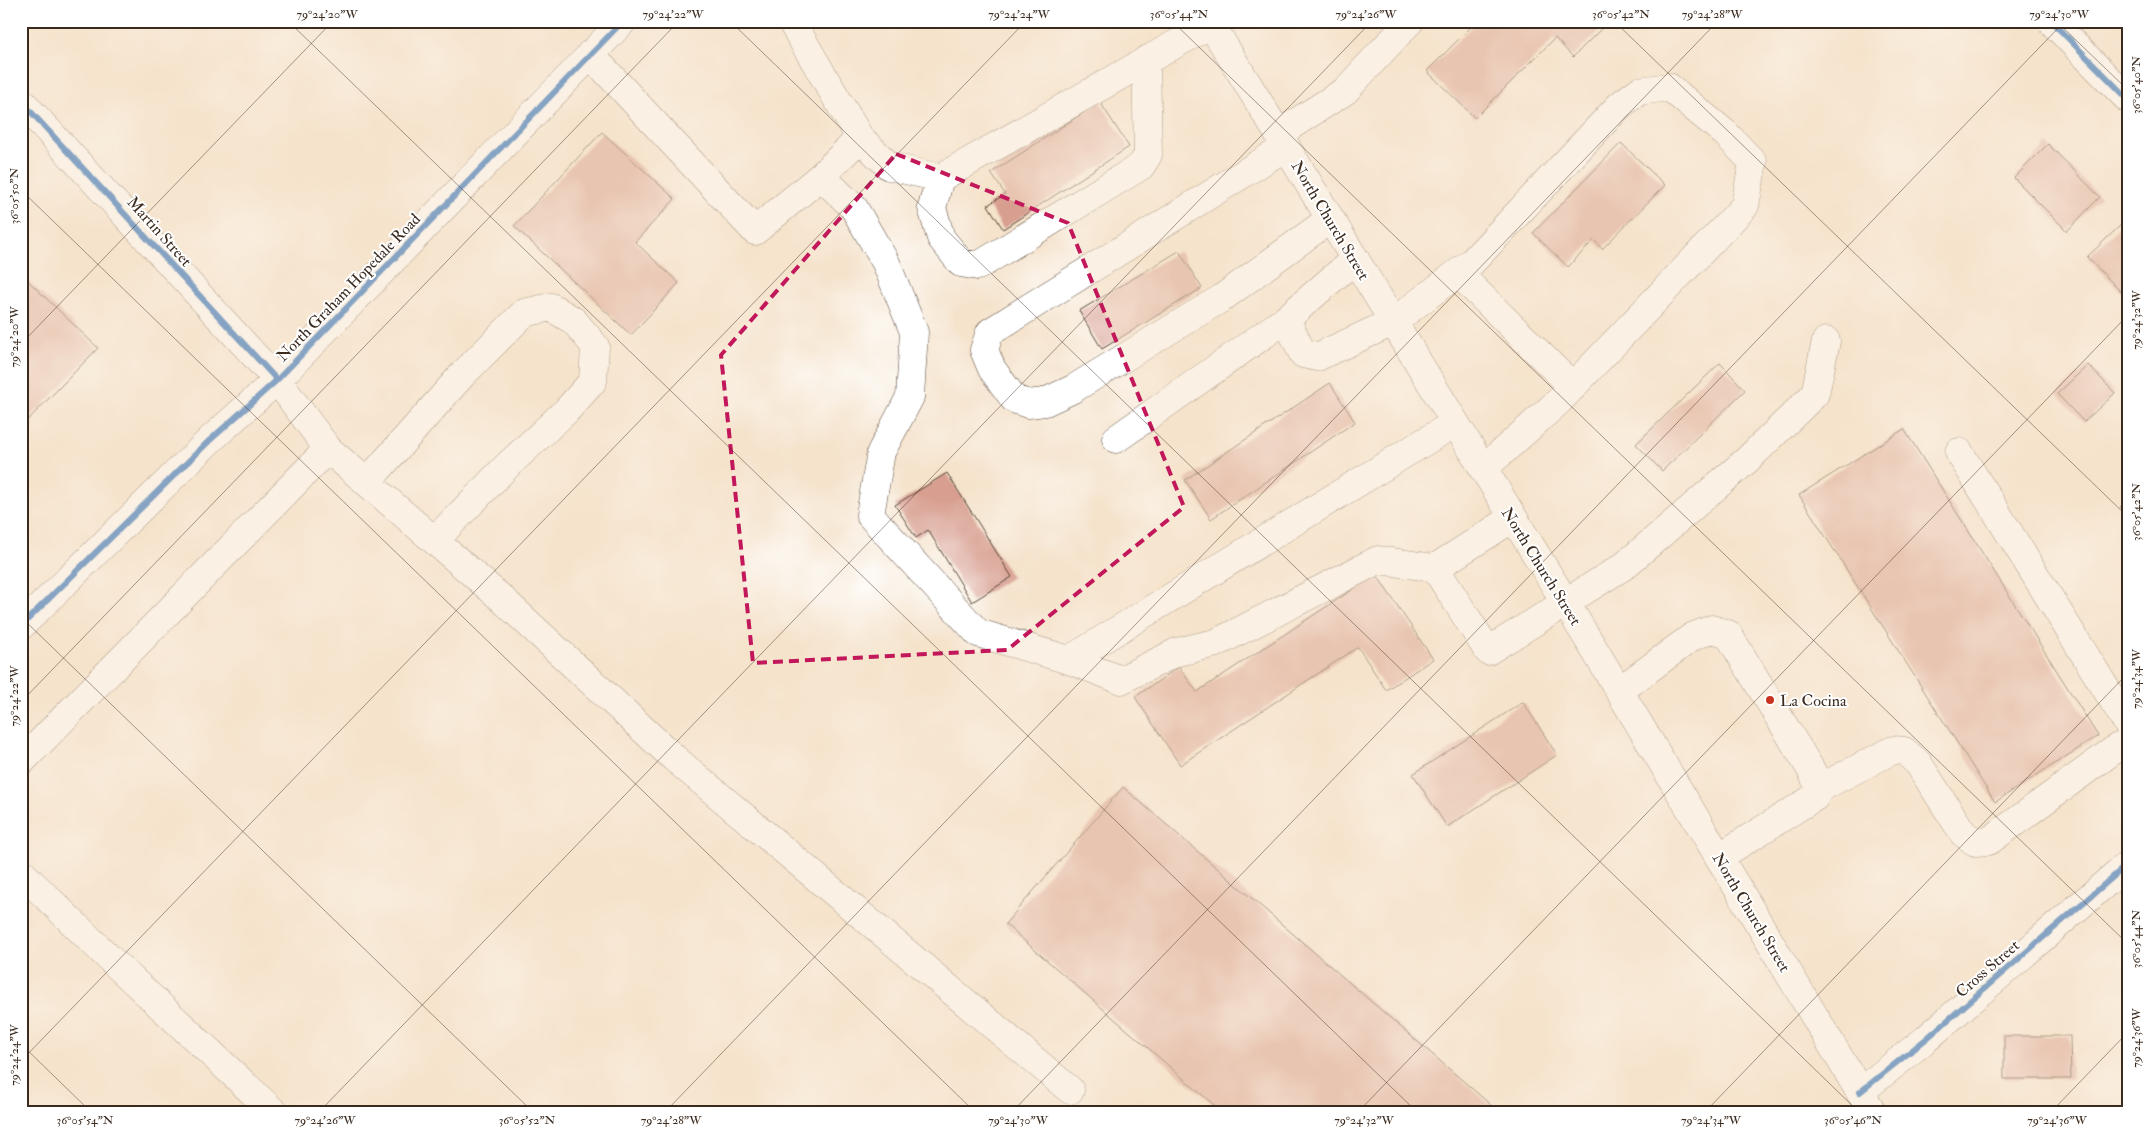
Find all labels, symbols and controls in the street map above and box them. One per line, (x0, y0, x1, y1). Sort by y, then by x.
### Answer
text: 79°24'20"W (296, 7, 358, 22)
text: 79°24'22"W (642, 7, 704, 22)
text: 79°24'24"W (988, 7, 1051, 22)
text: 36°05'44"N (1150, 7, 1208, 22)
text: 79°24'26"W (1335, 7, 1397, 22)
text: 36°05'42"N (1592, 7, 1650, 22)
text: 79°24'28"W (1682, 7, 1743, 22)
text: 79°24'30"W (2029, 7, 2090, 22)
text: 36°05'40"N (2129, 56, 2144, 114)
street label: North Church Street (1287, 157, 1374, 284)
text: 36°05'50"N (7, 167, 22, 224)
street label: Martin Street (123, 192, 196, 271)
street label: North Graham Hopedale Road (273, 209, 426, 367)
text: 79°24'32"W (2129, 289, 2144, 350)
text: 79°24'20"W (7, 306, 22, 368)
text: 36°05'42"N (2129, 483, 2144, 541)
street label: North Church Street (1497, 504, 1586, 629)
text: 79°24'34"W (2129, 648, 2144, 709)
text: 79°24'22"W (7, 665, 22, 727)
place label: La Cocina (1780, 691, 1847, 711)
marker: La Cocina (1764, 694, 1776, 706)
street label: North Church Street (1708, 849, 1795, 976)
text: 36°05'44"N (2129, 910, 2144, 968)
street label: Cross Street (1952, 936, 2024, 1002)
text: 79°24'36"W (2129, 1007, 2144, 1068)
text: 79°24'24"W (7, 1023, 22, 1086)
text: 36°05'54"N (57, 1113, 114, 1128)
text: 79°24'26"W (294, 1113, 356, 1128)
text: 36°05'52"N (499, 1113, 556, 1128)
text: 79°24'28"W (641, 1113, 702, 1128)
text: 79°24'30"W (988, 1113, 1049, 1128)
text: 79°24'32"W (1334, 1113, 1395, 1128)
text: 79°24'34"W (1681, 1113, 1742, 1128)
text: 36°05'46"N (1824, 1113, 1882, 1128)
text: 79°24'36"W (2027, 1113, 2088, 1128)

